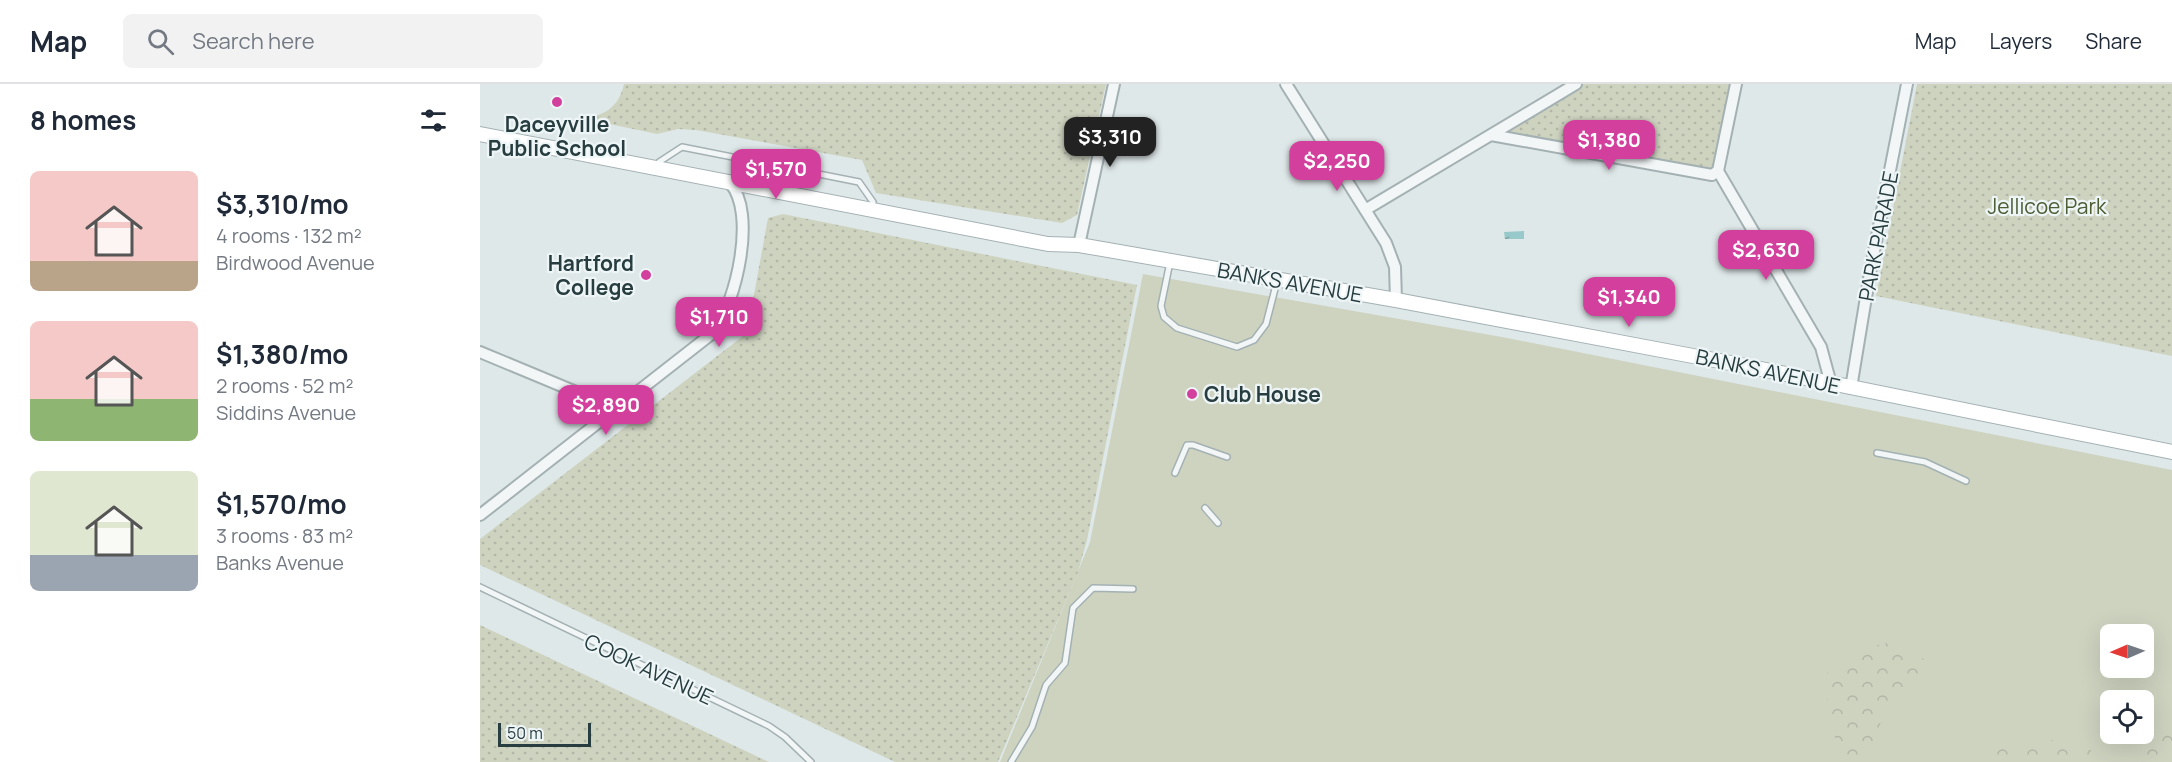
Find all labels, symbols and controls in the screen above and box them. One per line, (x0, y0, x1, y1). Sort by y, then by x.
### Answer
search box (123, 14, 543, 68)
text: Map (30, 22, 87, 60)
icon: search (144, 25, 177, 58)
text: Search here (192, 26, 315, 56)
text: Map (1915, 27, 1956, 55)
text: Layers (1989, 27, 2052, 55)
text: Share (2085, 27, 2142, 55)
marker: Daceyville Public School (550, 95, 564, 109)
text: 8 homes (30, 102, 136, 138)
icon: filters (417, 104, 450, 137)
place label: Daceyville Public School (488, 110, 626, 162)
pin: $3,310 (1061, 117, 1159, 168)
pin: $1,380 (1560, 120, 1658, 171)
text: $3,310 (1078, 123, 1142, 150)
text: $1,380 (1577, 126, 1641, 153)
pin: $2,250 (1288, 141, 1386, 192)
text: $2,250 (1303, 147, 1371, 174)
pin: $1,570 (727, 149, 825, 200)
text: $1,570 (745, 155, 807, 182)
street label: PARK PARADE (1852, 169, 1904, 303)
text: $3,310/mo (216, 186, 349, 222)
park label: Jellicoe Park (1988, 192, 2107, 220)
icon: home (78, 195, 150, 267)
text: 4 rooms · 132 m² (216, 222, 362, 249)
pin: $2,630 (1717, 230, 1815, 281)
text: $2,630 (1732, 236, 1800, 263)
text: Birdwood Avenue (216, 249, 375, 276)
place label: Hartford College (548, 249, 634, 301)
street label: BANKS AVENUE (1215, 255, 1365, 309)
marker: Hartford College (639, 268, 653, 282)
pin: $1,340 (1580, 277, 1678, 328)
text: $1,340 (1597, 283, 1661, 310)
pin: $1,710 (670, 297, 768, 348)
text: $1,710 (689, 303, 749, 330)
text: $1,380/mo (216, 336, 348, 372)
street label: BANKS AVENUE (1693, 342, 1843, 400)
icon: home (78, 345, 150, 417)
text: 2 rooms · 52 m² (216, 372, 353, 399)
place label: Club House (1204, 380, 1321, 408)
pin: $2,890 (557, 385, 655, 436)
marker: Club House (1185, 387, 1199, 401)
text: $2,890 (572, 391, 640, 418)
text: Siddins Avenue (216, 399, 356, 426)
text: $1,570/mo (216, 486, 347, 522)
icon: home (78, 495, 150, 567)
text: 3 rooms · 83 m² (216, 522, 353, 549)
text: Banks Avenue (216, 549, 344, 576)
north arrow (2100, 624, 2154, 678)
map controls (2100, 624, 2154, 744)
street label: COOK AVENUE (580, 627, 718, 711)
button: locate (2100, 690, 2154, 744)
scale bar (498, 720, 591, 748)
text: 50 m (507, 722, 543, 744)

